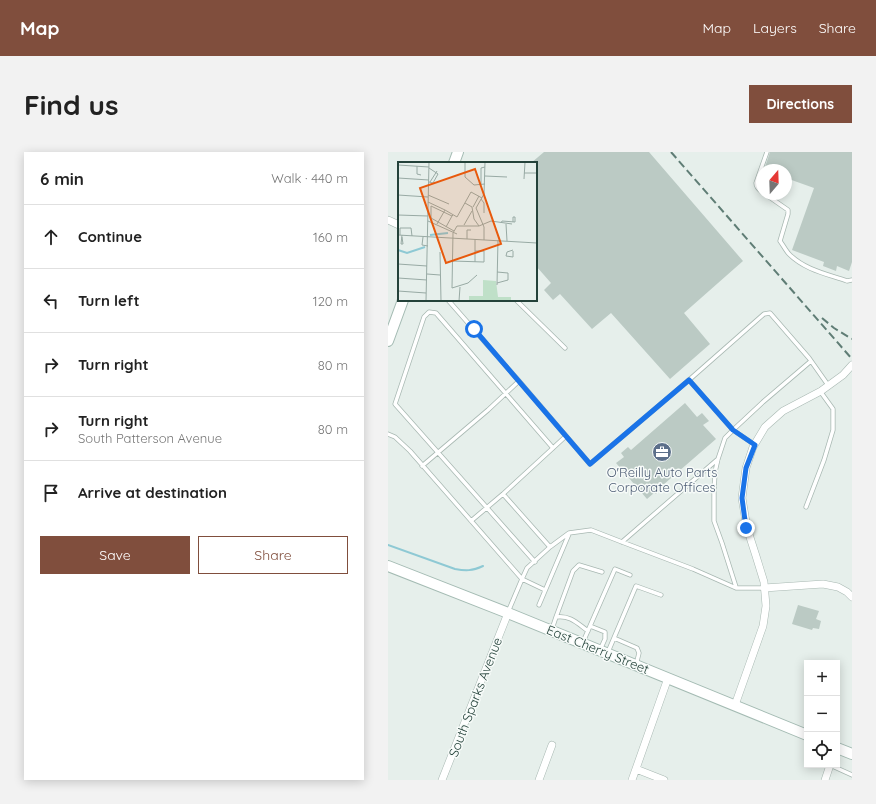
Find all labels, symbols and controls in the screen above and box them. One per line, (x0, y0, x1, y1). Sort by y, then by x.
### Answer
text: Map (20, 16, 59, 40)
text: Map (702, 19, 731, 37)
text: Layers (753, 19, 797, 37)
text: Share (819, 19, 856, 37)
button: Directions (749, 85, 852, 123)
text: Find us (24, 87, 118, 122)
inset map (398, 162, 537, 301)
north arrow (756, 164, 792, 200)
text: 6 min (40, 168, 84, 189)
text: Walk · 440 m (271, 170, 348, 186)
icon: ahead (40, 226, 62, 248)
text: Continue (78, 227, 142, 246)
text: 160 m (313, 229, 348, 245)
icon: left (40, 290, 62, 312)
text: Turn left (78, 291, 140, 310)
text: 120 m (313, 293, 348, 309)
route start (465, 320, 483, 338)
icon: right (40, 354, 62, 376)
text: Turn right (78, 355, 149, 374)
text: 80 m (318, 357, 348, 373)
text: Turn right (78, 411, 149, 430)
icon: right (40, 418, 62, 440)
text: 80 m (318, 421, 348, 437)
text: South Patterson Avenue (78, 430, 222, 446)
office icon: O'Reilly Auto Parts Corporate Offices (651, 441, 673, 463)
place label: O'Reilly Auto Parts Corporate Offices (607, 464, 717, 495)
icon: arrive (40, 482, 62, 504)
text: Arrive at destination (78, 483, 227, 502)
route end (737, 519, 755, 537)
button: Save (40, 536, 190, 574)
button: Share (198, 536, 348, 574)
street label: East Cherry Street (544, 621, 652, 677)
street label: South Sparks Avenue (445, 635, 505, 759)
map controls (804, 660, 840, 768)
button: + (804, 660, 840, 696)
button: − (804, 696, 840, 732)
button: locate (804, 732, 840, 768)

